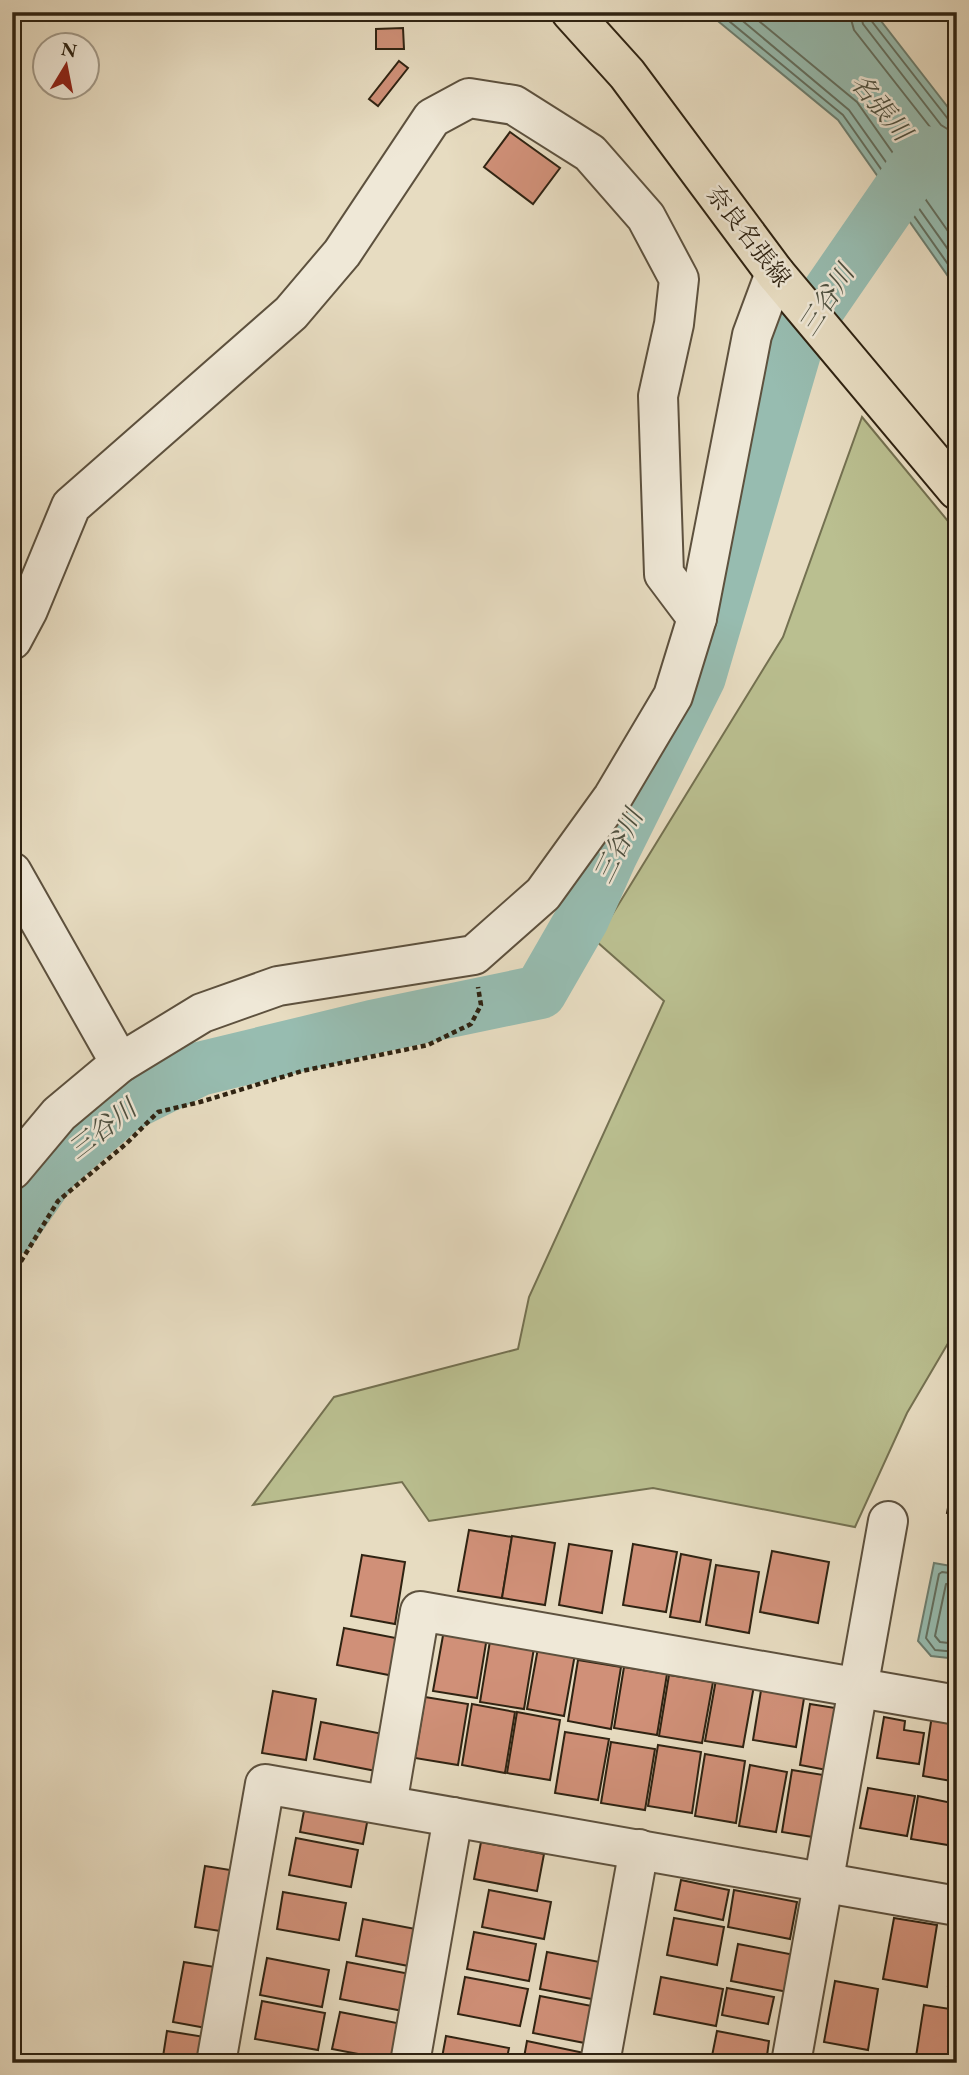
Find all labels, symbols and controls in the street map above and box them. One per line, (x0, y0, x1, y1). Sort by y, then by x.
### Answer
north arrow (32, 32, 102, 102)
text: N (59, 36, 79, 64)
water label: 名張川 (843, 66, 921, 150)
street label: 奈良名張線 (700, 179, 798, 293)
water label: 三谷川 (790, 256, 863, 342)
water label: 三谷川 (586, 801, 652, 889)
water label: 三谷川 (61, 1090, 146, 1166)

